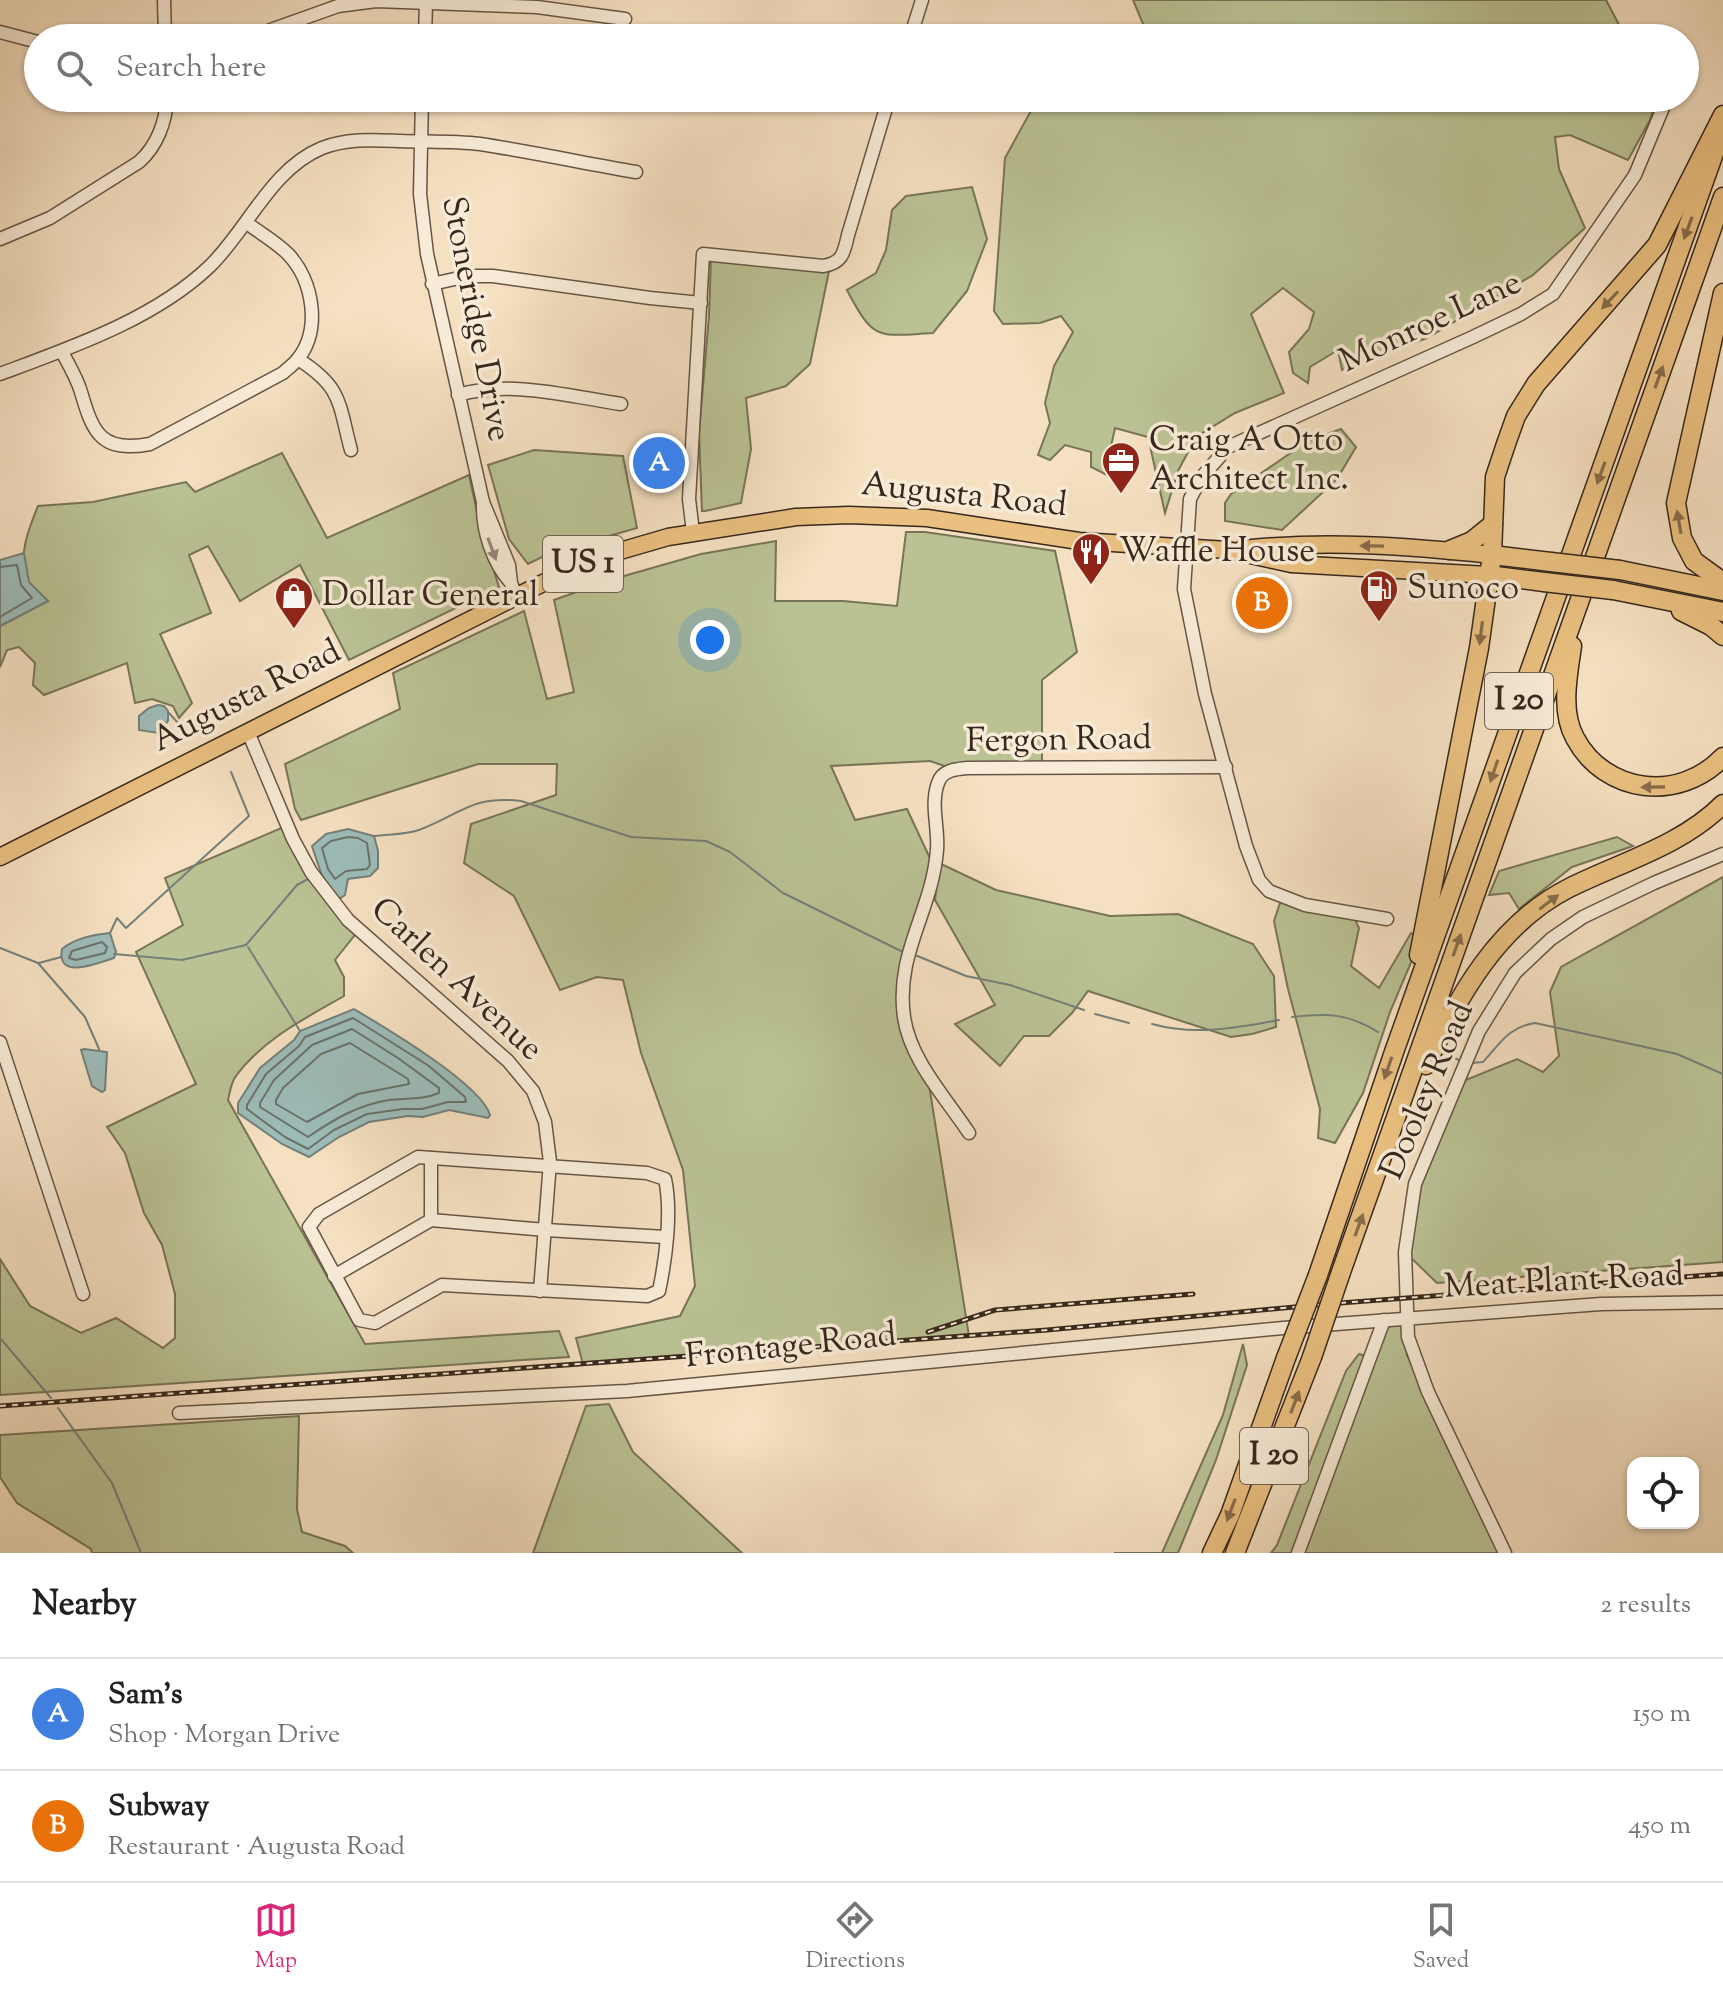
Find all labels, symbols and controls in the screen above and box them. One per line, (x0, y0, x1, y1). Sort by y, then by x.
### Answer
search box (24, 24, 1699, 112)
icon: search (52, 46, 96, 90)
text: Search here (116, 47, 266, 90)
street label: Stoneridge Drive (427, 192, 523, 446)
one-way arrow (1681, 216, 1694, 240)
street label: Monroe Lane (1332, 260, 1530, 386)
one-way arrow (1601, 290, 1620, 309)
one-way arrow (1653, 365, 1666, 389)
place label: Craig A Otto Architect Inc. (1149, 417, 1349, 505)
pin: A (633, 433, 685, 493)
office icon: Craig A Otto Architect Inc. (1100, 440, 1142, 495)
street label: Augusta Road (859, 461, 1069, 531)
one-way arrow (1594, 461, 1607, 485)
one-way arrow (1673, 509, 1685, 534)
place label: Waffle House (1119, 528, 1315, 577)
restaurant icon: Waffle House (1070, 531, 1112, 586)
road number: US 1 (543, 536, 623, 592)
one-way arrow (486, 537, 499, 561)
one-way arrow (1359, 540, 1384, 552)
place label: Sunoco (1407, 565, 1519, 614)
fuel station icon: Sunoco (1358, 568, 1400, 623)
place label: Dollar General (322, 572, 539, 621)
pin: B (1236, 573, 1288, 633)
shop icon: Dollar General (273, 575, 315, 630)
your location (690, 620, 730, 660)
one-way arrow (1474, 620, 1487, 645)
street label: Augusta Road (144, 628, 350, 766)
road number: I 20 (1485, 673, 1553, 729)
street label: Fergon Road (966, 715, 1152, 767)
one-way arrow (1488, 759, 1500, 783)
one-way arrow (1640, 780, 1665, 793)
street label: Carlen Avenue (359, 887, 553, 1073)
one-way arrow (1538, 895, 1559, 910)
one-way arrow (1451, 933, 1464, 957)
street label: Dooley Road (1369, 994, 1487, 1188)
one-way arrow (1382, 1057, 1394, 1081)
one-way arrow (1353, 1213, 1366, 1237)
street label: Meat Plant Road (1443, 1251, 1685, 1313)
street label: Frontage Road (683, 1312, 899, 1382)
one-way arrow (1289, 1390, 1302, 1414)
road number: I 20 (1240, 1428, 1308, 1484)
map controls (1627, 1457, 1699, 1529)
button: locate (1627, 1457, 1699, 1529)
one-way arrow (1224, 1499, 1237, 1523)
text: Nearby (32, 1581, 137, 1630)
text: 2 results (1600, 1587, 1691, 1624)
text: Sam's (108, 1674, 182, 1717)
text: A (47, 1696, 69, 1733)
text: 150 m (1632, 1696, 1691, 1733)
text: Shop · Morgan Drive (108, 1717, 340, 1754)
text: Subway (108, 1786, 209, 1829)
text: B (50, 1808, 66, 1845)
text: 450 m (1628, 1808, 1691, 1845)
text: Restaurant · Augusta Road (108, 1829, 405, 1866)
tab: Map (254, 1898, 298, 1978)
tab: Directions (806, 1898, 905, 1978)
tab: Saved (1413, 1898, 1469, 1978)

